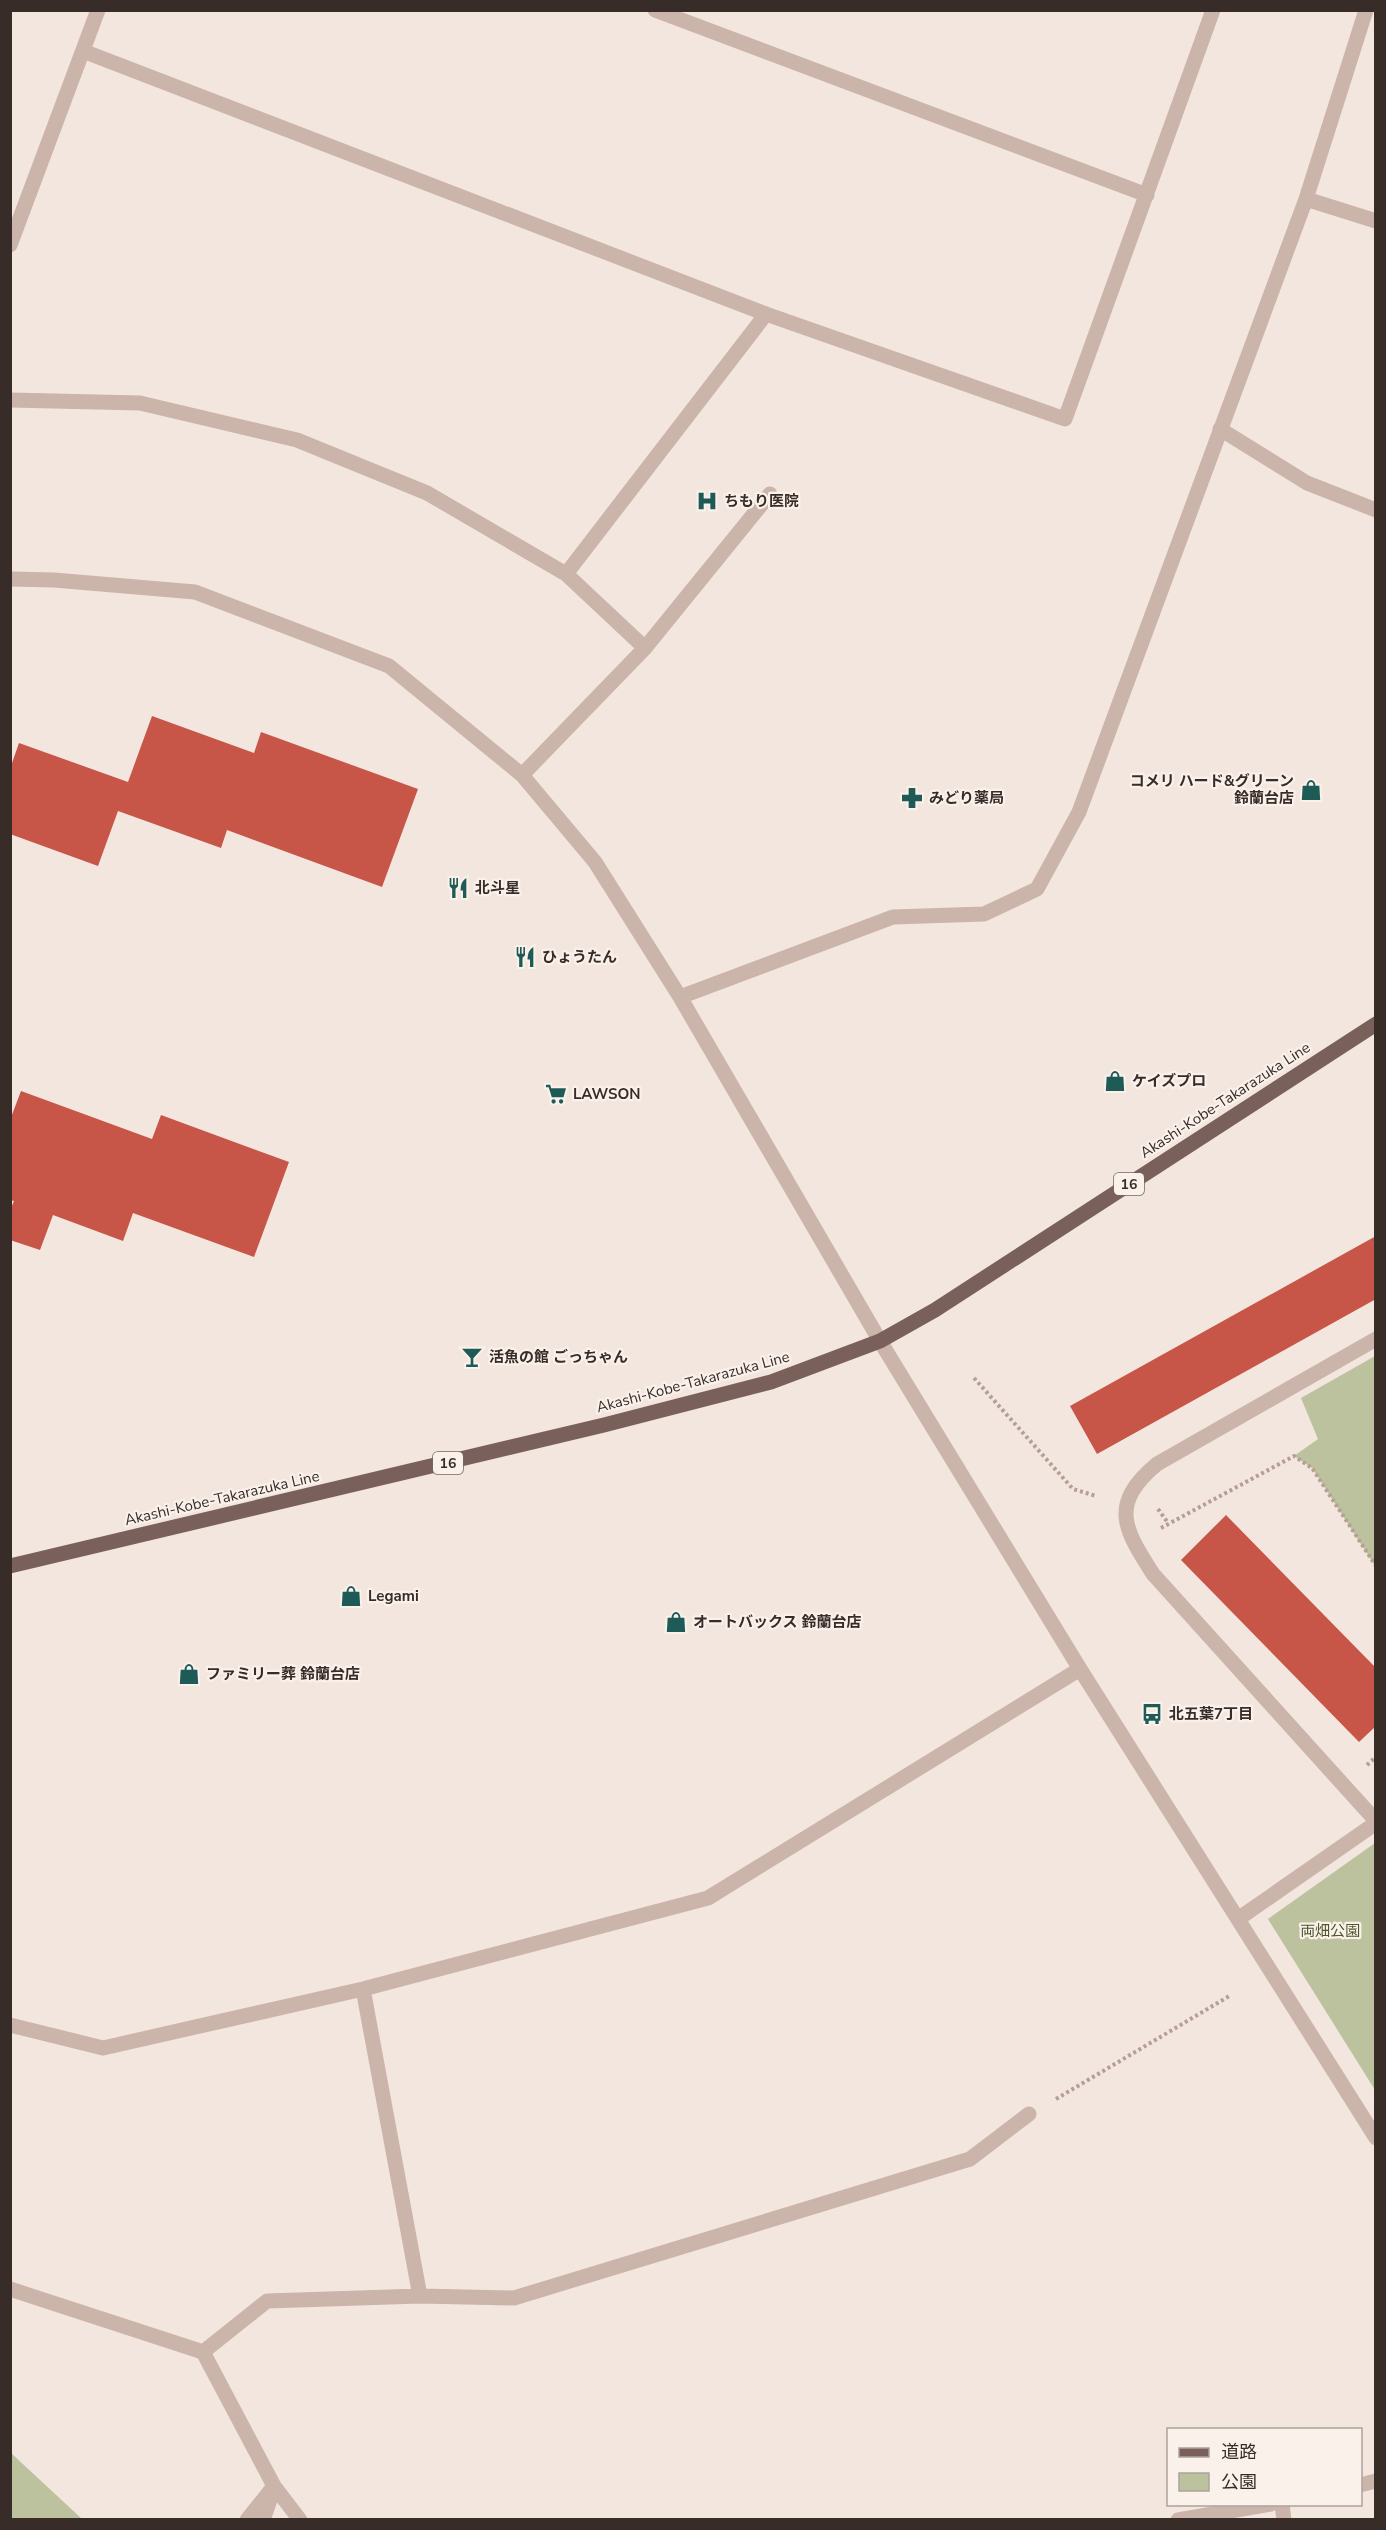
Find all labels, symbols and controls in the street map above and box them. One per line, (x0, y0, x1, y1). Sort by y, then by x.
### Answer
hospital icon: ちもり医院 (695, 489, 719, 513)
place label: ちもり医院 (724, 491, 799, 511)
place label: コメリ ハード&グリーン 鈴蘭台店 (1130, 771, 1294, 808)
shop icon: コメリ ハード&グリーン 鈴蘭台店 (1299, 778, 1323, 802)
pharmacy icon: みどり薬局 (900, 786, 924, 810)
place label: みどり薬局 (929, 788, 1004, 808)
restaurant icon: 北斗星 (446, 876, 470, 900)
place label: 北斗星 (475, 878, 520, 898)
restaurant icon: ひょうたん (513, 945, 537, 969)
place label: ひょうたん (542, 947, 617, 967)
street label: Akashi-Kobe-Takarazuka Line (1136, 1037, 1314, 1163)
shop icon: ケイズプロ (1103, 1069, 1127, 1093)
place label: ケイズプロ (1132, 1071, 1206, 1091)
supermarket icon: LAWSON (544, 1082, 568, 1106)
place label: LAWSON (573, 1084, 640, 1104)
road number: 16 (1114, 1173, 1144, 1195)
bar icon: 活魚の館 ごっちゃん (460, 1345, 484, 1369)
place label: 活魚の館 ごっちゃん (489, 1347, 628, 1367)
street label: Akashi-Kobe-Takarazuka Line (594, 1347, 792, 1417)
road number: 16 (433, 1452, 463, 1474)
street label: Akashi-Kobe-Takarazuka Line (123, 1466, 321, 1530)
shop icon: Legami (339, 1584, 363, 1608)
place label: Legami (368, 1586, 419, 1606)
shop icon: オートバックス 鈴蘭台店 (664, 1610, 688, 1634)
place label: オートバックス 鈴蘭台店 (693, 1612, 862, 1632)
shop icon: ファミリー葬 鈴蘭台店 (177, 1662, 201, 1686)
place label: ファミリー葬 鈴蘭台店 (206, 1664, 360, 1684)
bus stop icon: 北五葉7丁目 (1140, 1702, 1164, 1726)
place label: 北五葉7丁目 (1169, 1704, 1253, 1724)
park label: 両畑公園 (1300, 1921, 1360, 1941)
legend (1167, 2428, 1362, 2506)
text: 道路 (1221, 2440, 1257, 2464)
text: 公園 (1221, 2470, 1257, 2494)

